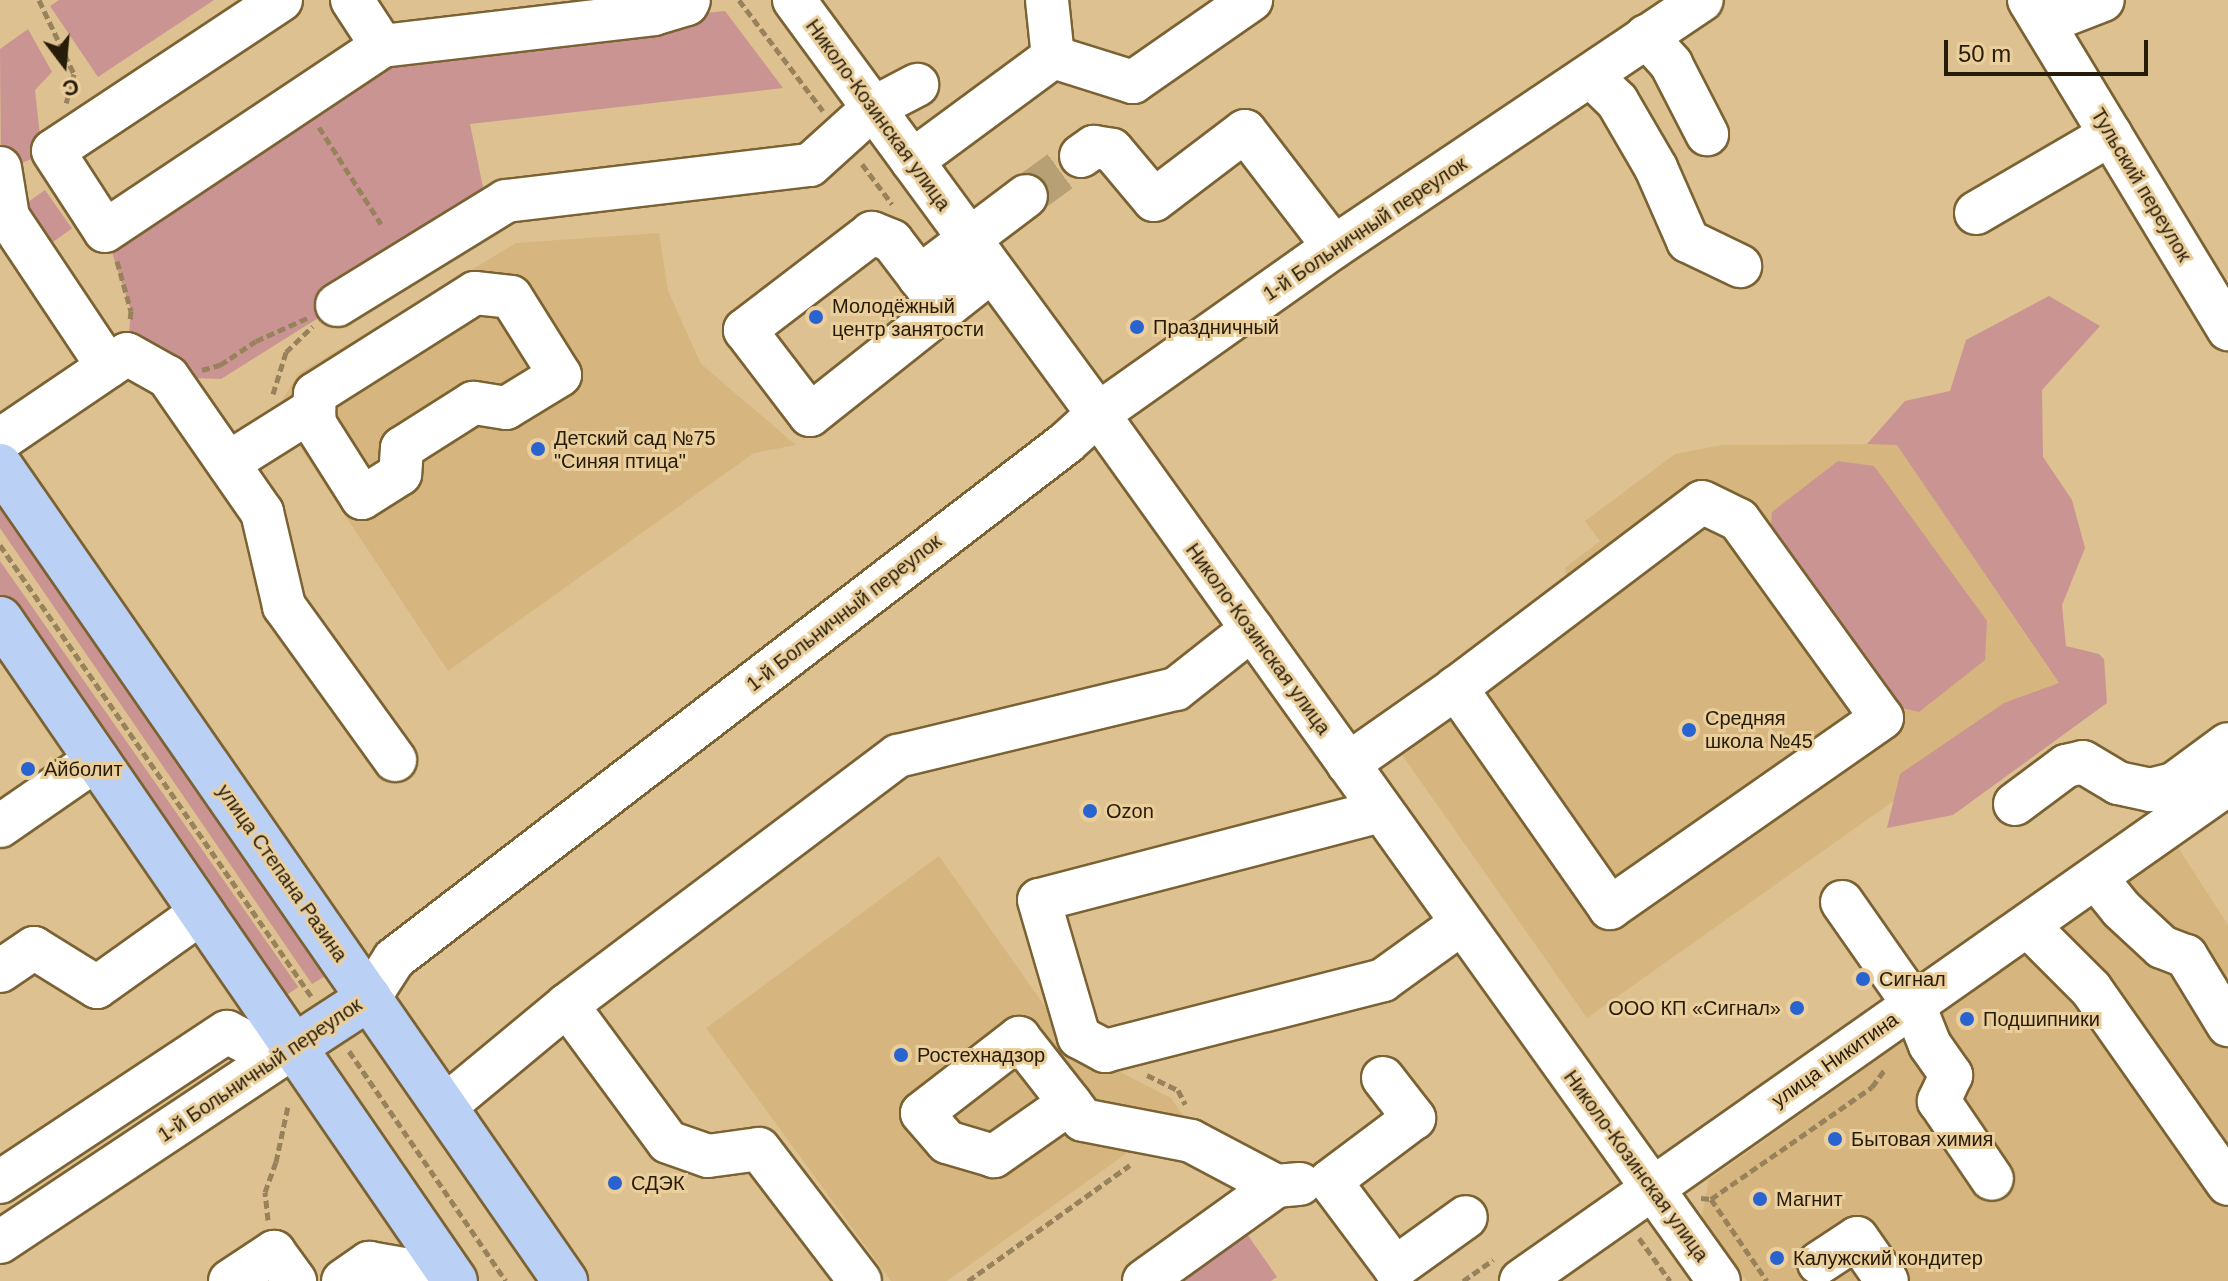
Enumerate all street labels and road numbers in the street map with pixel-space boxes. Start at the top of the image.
street label: Николо-Козинская улица [801,15,955,215]
street label: Тульский переулок [2086,104,2196,266]
street label: 1-й Больничный переулок [1259,152,1471,306]
street label: 1-й Больничный переулок [742,530,946,696]
street label: Николо-Козинская улица [1181,539,1335,739]
street label: улица Степана Разина [212,780,352,966]
street label: 1-й Больничный переулок [154,993,366,1147]
street label: улица Никитина [1767,1008,1903,1112]
street label: Николо-Козинская улица [1559,1066,1713,1266]

